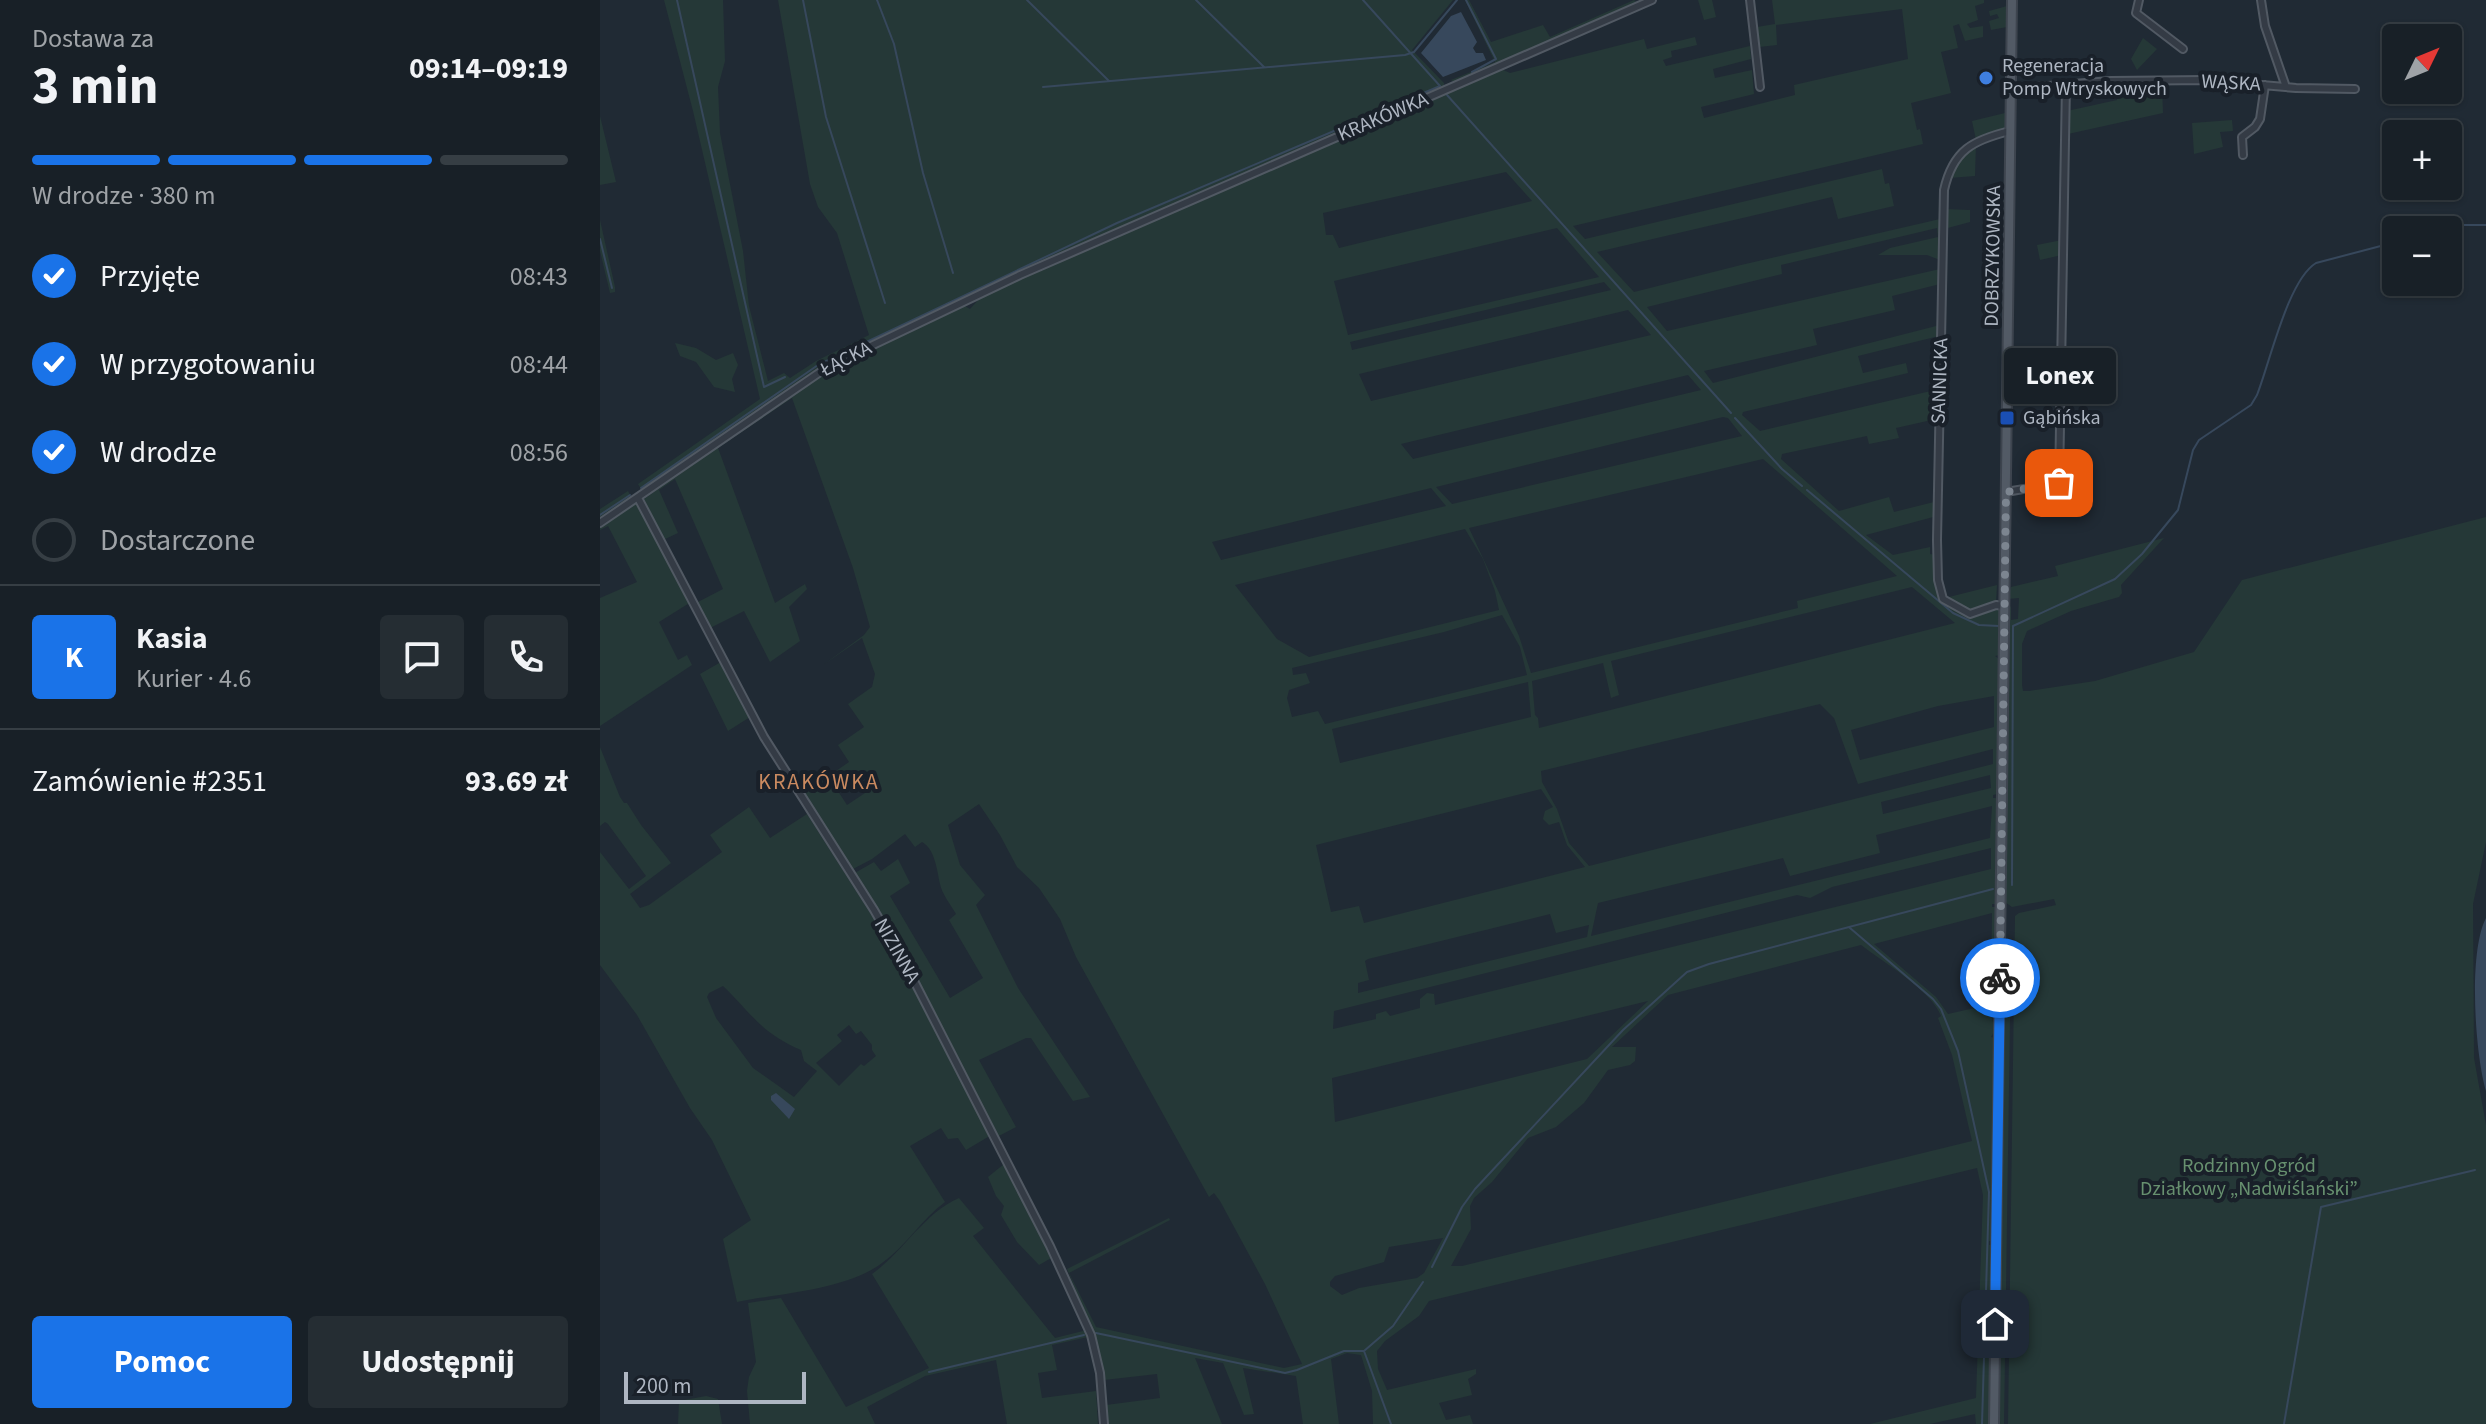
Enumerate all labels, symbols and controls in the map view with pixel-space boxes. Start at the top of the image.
text: Dostawa za [32,20,154,57]
north arrow [2382,24,2462,104]
map controls [2382,24,2462,296]
text: 09:14–09:19 [409,47,568,90]
text: 3 min [32,50,159,124]
place label: Regeneracja Pomp Wtryskowych [2002,52,2167,103]
street label: WĄSKA [2201,67,2262,99]
marker: Regeneracja Pomp Wtryskowych [1977,69,1995,87]
street label: KRAKÓWKA [1333,85,1433,149]
button: + [2382,120,2462,200]
text: W drodze · 380 m [32,177,215,214]
street label: DOBRZYKOWSKA [1978,185,2008,327]
button: − [2382,216,2462,296]
icon: check [32,254,76,298]
text: Przyjęte [100,255,200,298]
text: 08:43 [510,258,568,295]
street label: ŁĄCKA [815,334,877,384]
street label: SANNICKA [1925,337,1956,425]
icon: check [32,342,76,386]
text: W przygotowaniu [100,343,316,386]
text: 08:44 [510,346,568,383]
callout: Lonex [2003,347,2115,403]
text: Lonex [2026,357,2094,394]
place label: Gąbińska [2023,404,2101,432]
marker: Gąbińska [1998,409,2016,427]
icon: check [32,430,76,474]
text: W drodze [100,431,217,474]
text: 08:56 [510,434,568,471]
pin [2025,449,2093,517]
icon: bag [2037,461,2081,505]
text: Dostarczone [100,519,255,562]
button: chat [380,615,464,699]
button: phone [484,615,568,699]
text: Kasia [136,617,208,660]
text: K [65,636,83,679]
text: Kurier · 4.6 [136,660,251,697]
text: Zamówienie #2351 [32,760,267,803]
text: 93.69 zł [465,760,568,803]
district label: KRAKÓWKA [758,766,880,798]
street label: NIZINNA [867,913,927,989]
courier [1960,938,2040,1018]
icon: bike [1978,956,2022,1000]
park label: Rodzinny Ogród Działkowy „Nadwiślański” [2140,1152,2358,1203]
pin [1961,1290,2029,1358]
icon: home [1973,1302,2017,1346]
button: Pomoc [32,1316,292,1408]
button: Udostępnij [308,1316,568,1408]
scale bar [624,1368,806,1404]
text: 200 m [636,1370,691,1402]

